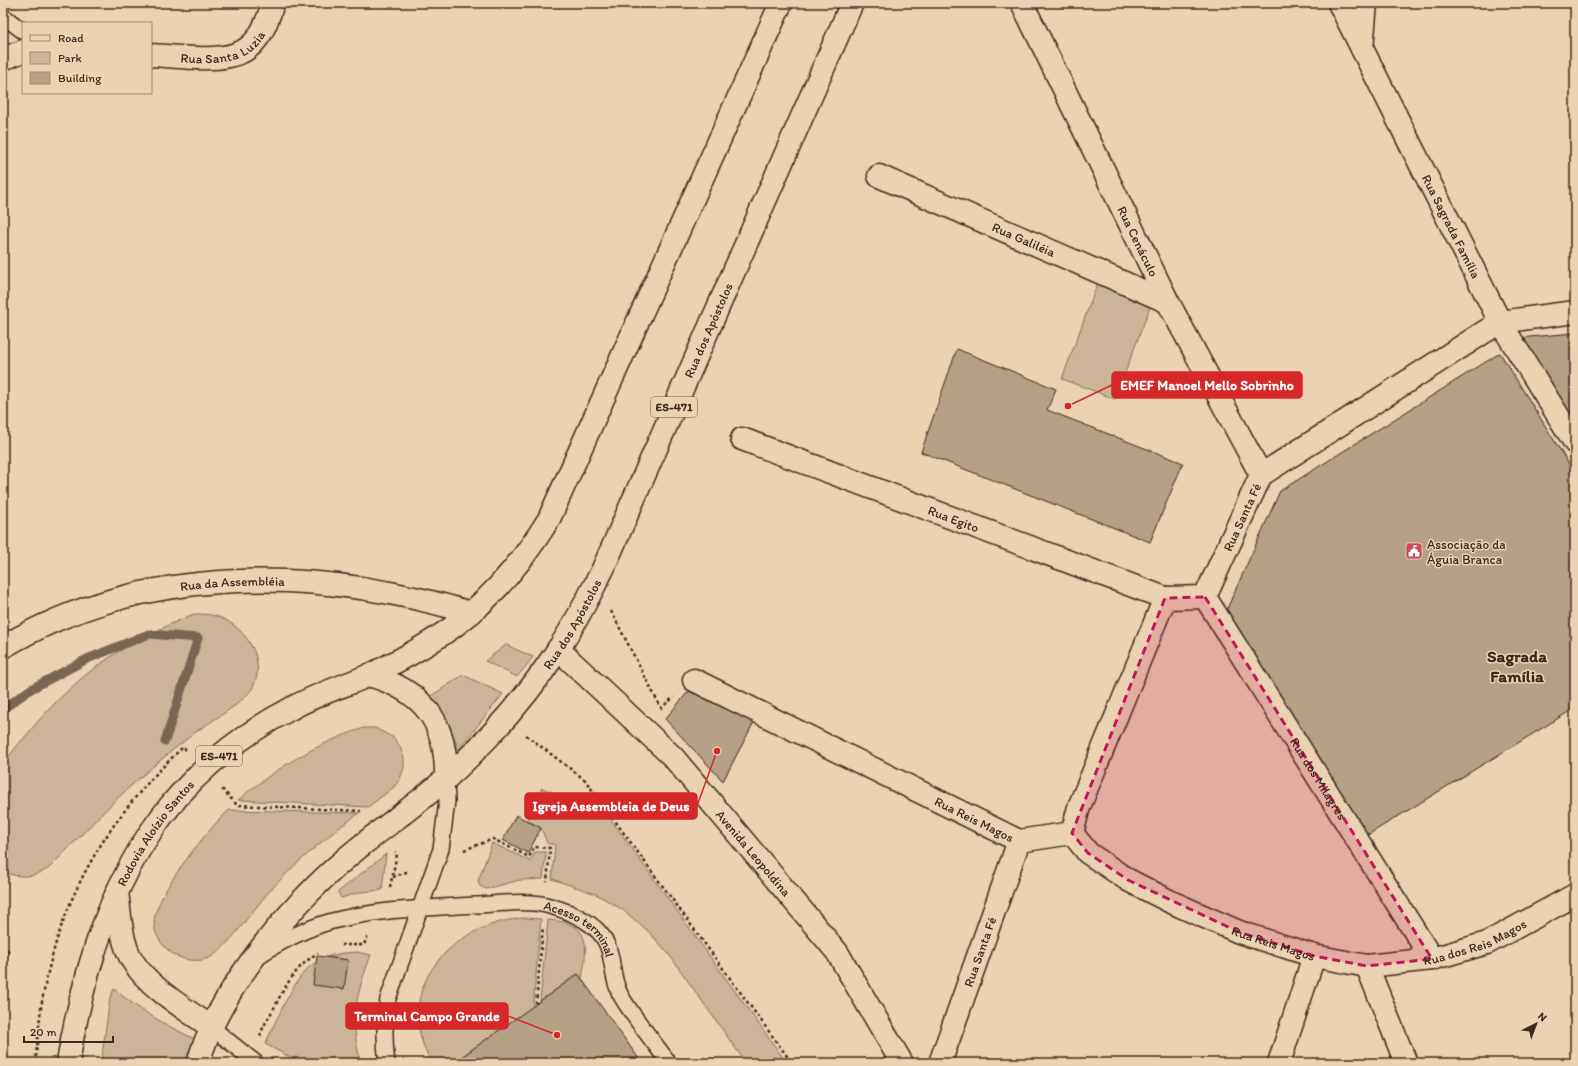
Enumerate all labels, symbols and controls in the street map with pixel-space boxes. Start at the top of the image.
legend [22,22,152,94]
street label: Rua Santa Luzia [180,28,268,66]
text: Road [58,31,84,45]
text: Park [58,51,82,65]
text: Building [58,71,102,85]
street label: Rua Sagrada Família [1419,172,1484,281]
street label: Rua Cenáculo [1115,203,1162,279]
street label: Rua Galiléia [990,219,1058,260]
street label: Rua dos Apóstolos [681,280,736,380]
callout: EMEF Manoel Mello Sobrinho [1112,372,1302,398]
text: EMEF Manoel Mello Sobrinho [1120,377,1294,394]
road number: ES-471 [651,397,697,417]
street label: Rua Santa Fé [1220,481,1264,553]
street label: Rua Egito [926,502,981,535]
place label: Associação da Águia Branca [1427,537,1506,567]
public building icon: Associação da Águia Branca [1404,541,1424,561]
street label: Rua da Assembléia [179,573,285,594]
street label: Rua dos Apóstolos [539,576,604,672]
district label: Sagrada Família [1487,646,1547,686]
street label: Rua dos Milagres [1287,734,1350,822]
road number: ES-471 [196,746,242,766]
street label: Rodovia Aloízio Santos [114,776,197,888]
callout: Igreja Assembleia de Deus [525,793,697,819]
street label: Rua Reis Magos [932,793,1017,845]
text: Igreja Assembleia de Deus [532,798,690,815]
street label: Avenida Leopoldina [713,807,795,900]
street label: Acesso terminal [542,897,618,959]
street label: Rua Santa Fé [960,915,999,989]
street label: Rua dos Reis Magos [1423,915,1529,967]
street label: Rua Reis Magos [1230,922,1317,963]
callout: Terminal Campo Grande [346,1003,508,1029]
north arrow [1516,1004,1556,1044]
text: Terminal Campo Grande [353,1008,500,1025]
text: N [1535,1010,1549,1024]
scale bar [24,1018,113,1044]
text: 20 m [30,1025,57,1039]

